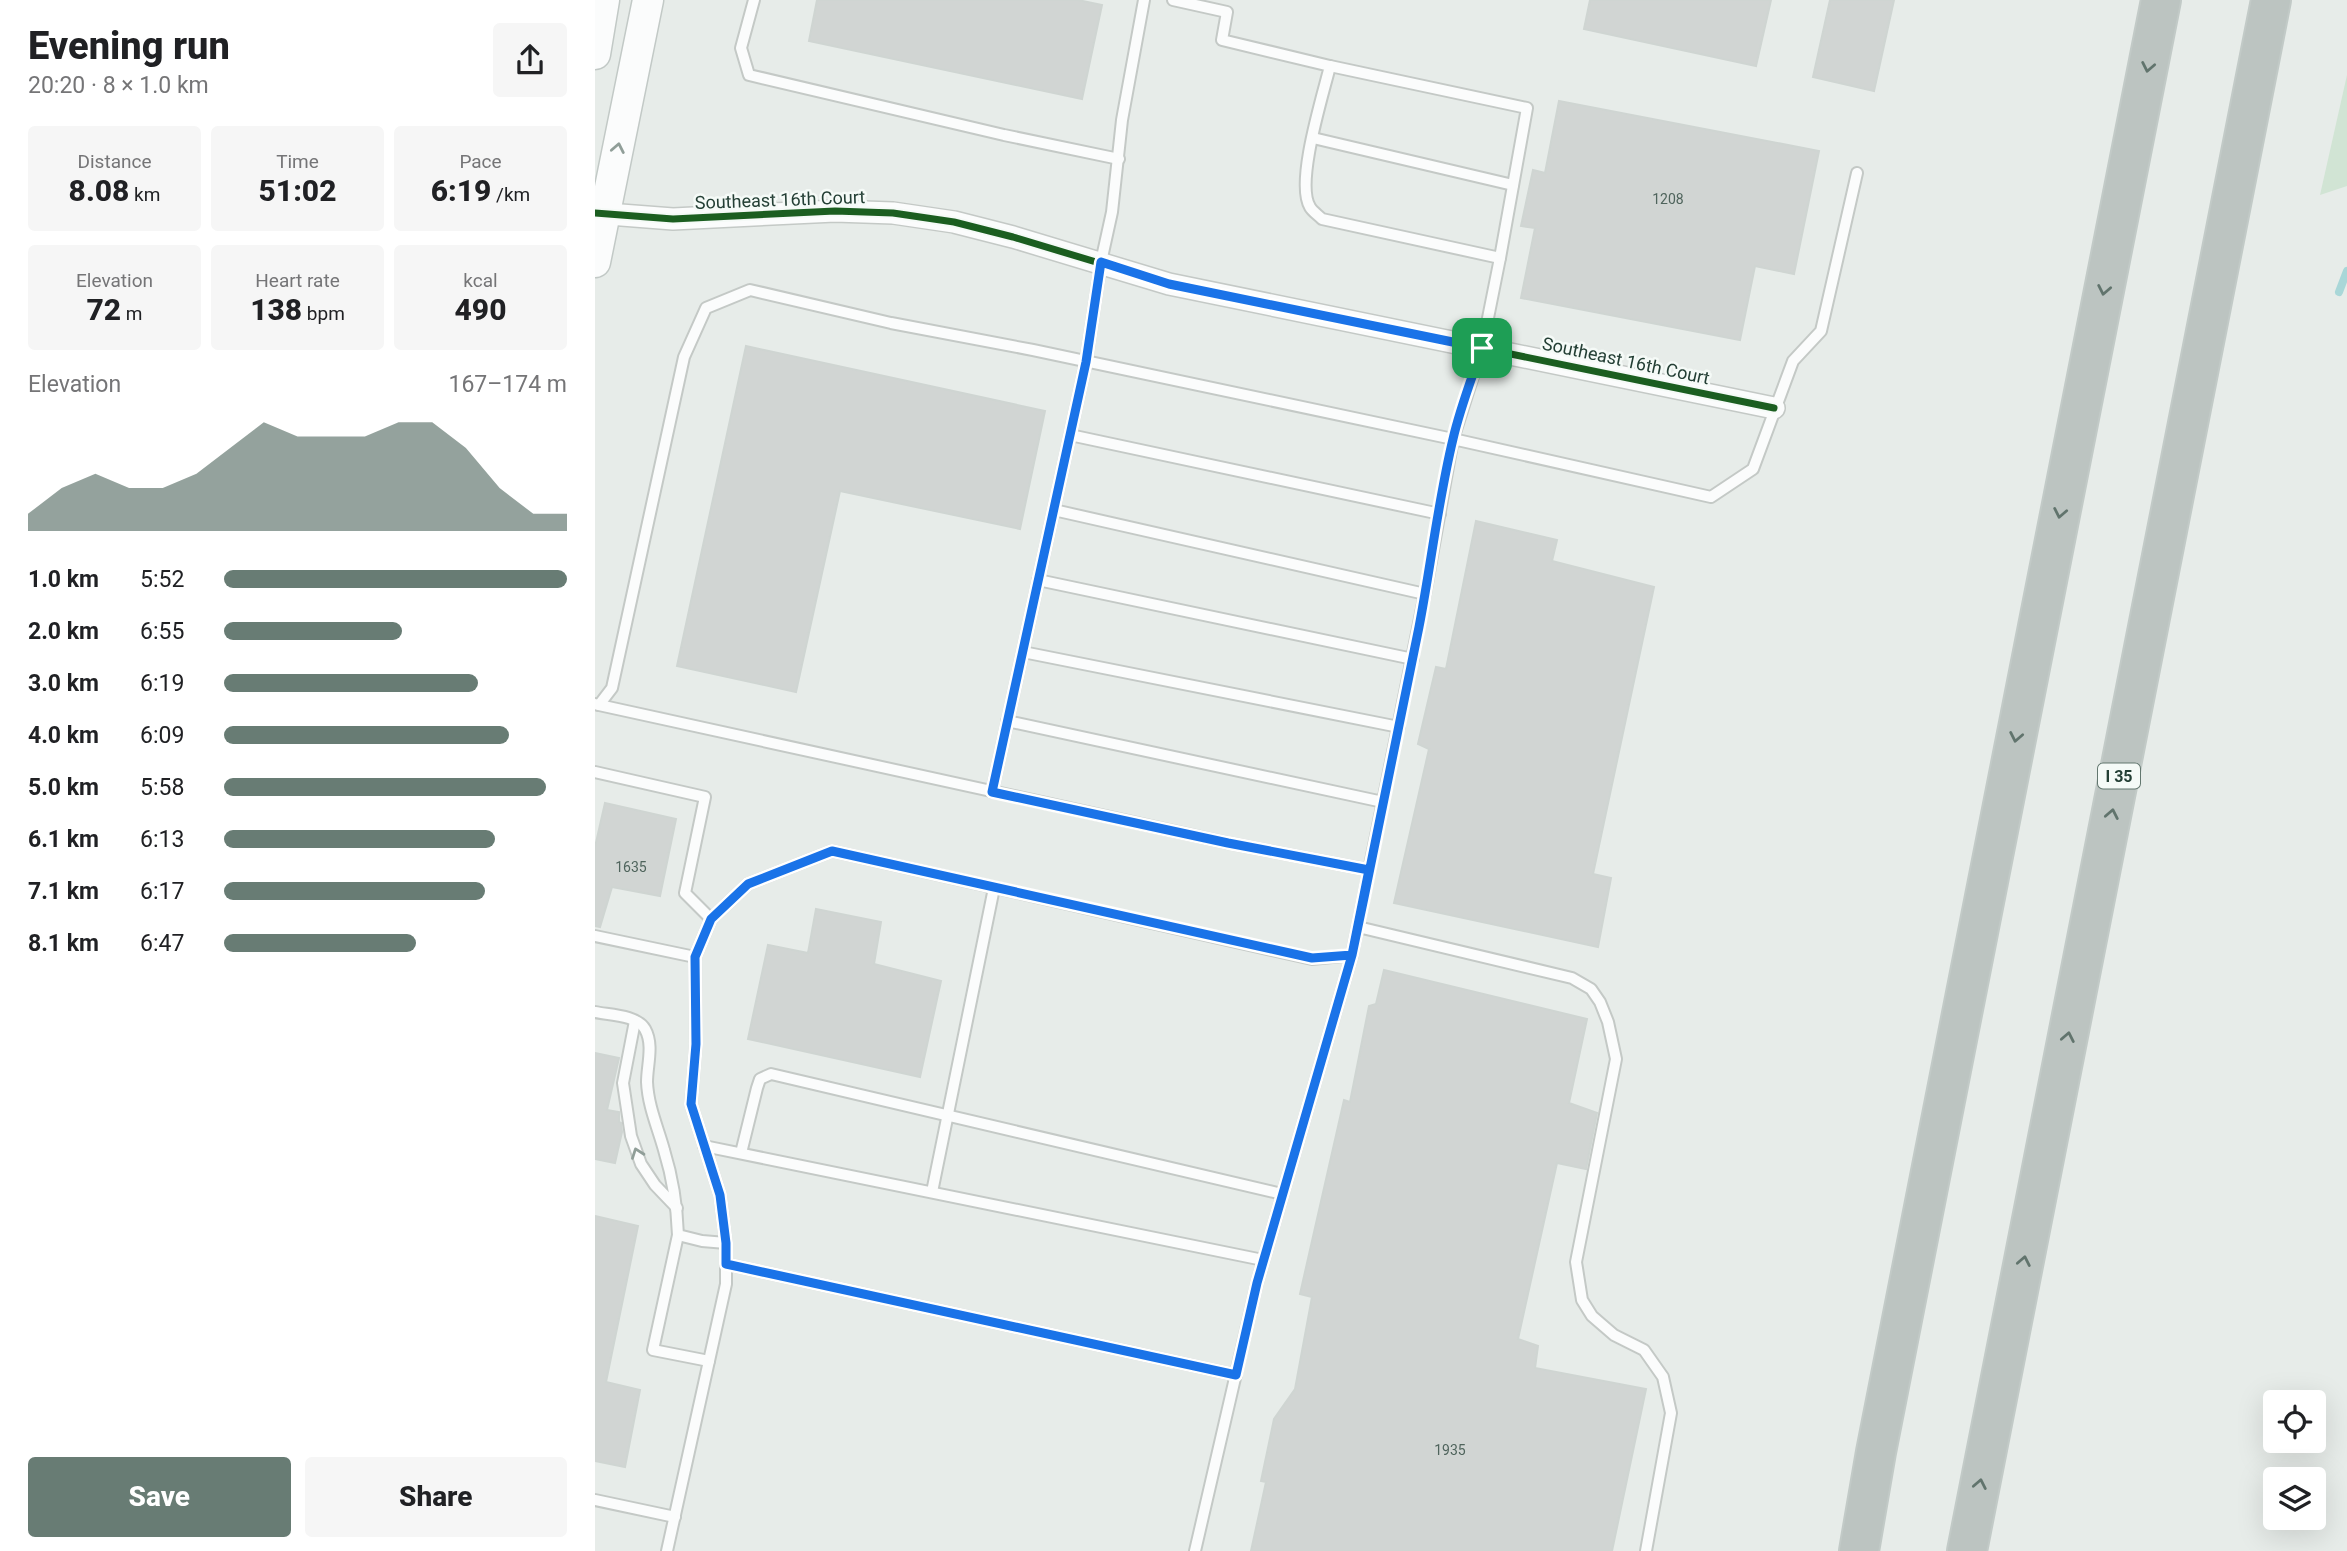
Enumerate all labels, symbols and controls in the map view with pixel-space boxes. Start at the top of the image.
button: share [493,23,567,97]
text: Evening run [28,24,230,68]
one-way arrow [2141,61,2156,73]
text: 20:20 · 8 × 1.0 km [28,72,209,99]
one-way arrow [610,142,625,154]
text: Distance [78,150,151,173]
text: Time [276,150,319,173]
text: Pace [459,150,502,173]
text: 8.08 [69,173,129,208]
text: 51:02 [259,173,336,208]
text: 6:19 [431,173,491,208]
text: km [129,183,160,206]
text: /km [491,183,530,206]
street label: Southeast 16th Court [694,186,866,213]
house number: 1208 [1652,191,1684,207]
text: Elevation [76,269,153,292]
text: Heart rate [255,269,340,292]
text: kcal [463,269,498,292]
one-way arrow [2097,284,2112,296]
text: 72 [87,292,121,327]
text: 138 [250,292,302,327]
text: 490 [455,292,506,327]
text: m [121,302,142,325]
text: bpm [302,302,345,325]
pin [1452,318,1512,378]
icon: arrive [1463,329,1501,367]
street label: Southeast 16th Court [1541,333,1712,389]
text: Elevation [28,371,121,398]
text: 167–174 m [448,371,567,398]
one-way arrow [2054,507,2069,519]
text: 1.0 km [28,566,99,593]
text: 5:52 [140,566,184,593]
text: 2.0 km [28,618,99,645]
text: 6:55 [140,618,184,645]
text: 3.0 km [28,670,99,697]
text: 6:19 [140,670,184,697]
text: 4.0 km [28,722,99,749]
text: 6:09 [140,722,184,749]
one-way arrow [2010,731,2025,743]
road number: I 35 [2098,764,2140,789]
text: 5.0 km [28,774,99,801]
text: 5:58 [140,774,184,801]
one-way arrow [2103,808,2118,820]
text: 6.1 km [28,826,99,853]
text: 6:13 [140,826,184,853]
house number: 1635 [615,859,647,875]
text: 7.1 km [28,878,99,905]
text: 6:17 [140,878,184,905]
text: 8.1 km [28,930,99,957]
text: 6:47 [140,930,184,957]
one-way arrow [2060,1032,2075,1043]
one-way arrow [632,1148,646,1160]
one-way arrow [2016,1255,2031,1267]
map controls [2263,1390,2326,1530]
button: locate [2263,1390,2326,1453]
house number: 1935 [1434,1442,1466,1458]
button: Save [28,1457,291,1537]
button: Share [305,1457,567,1537]
button: layers [2263,1467,2326,1530]
one-way arrow [1972,1478,1987,1490]

